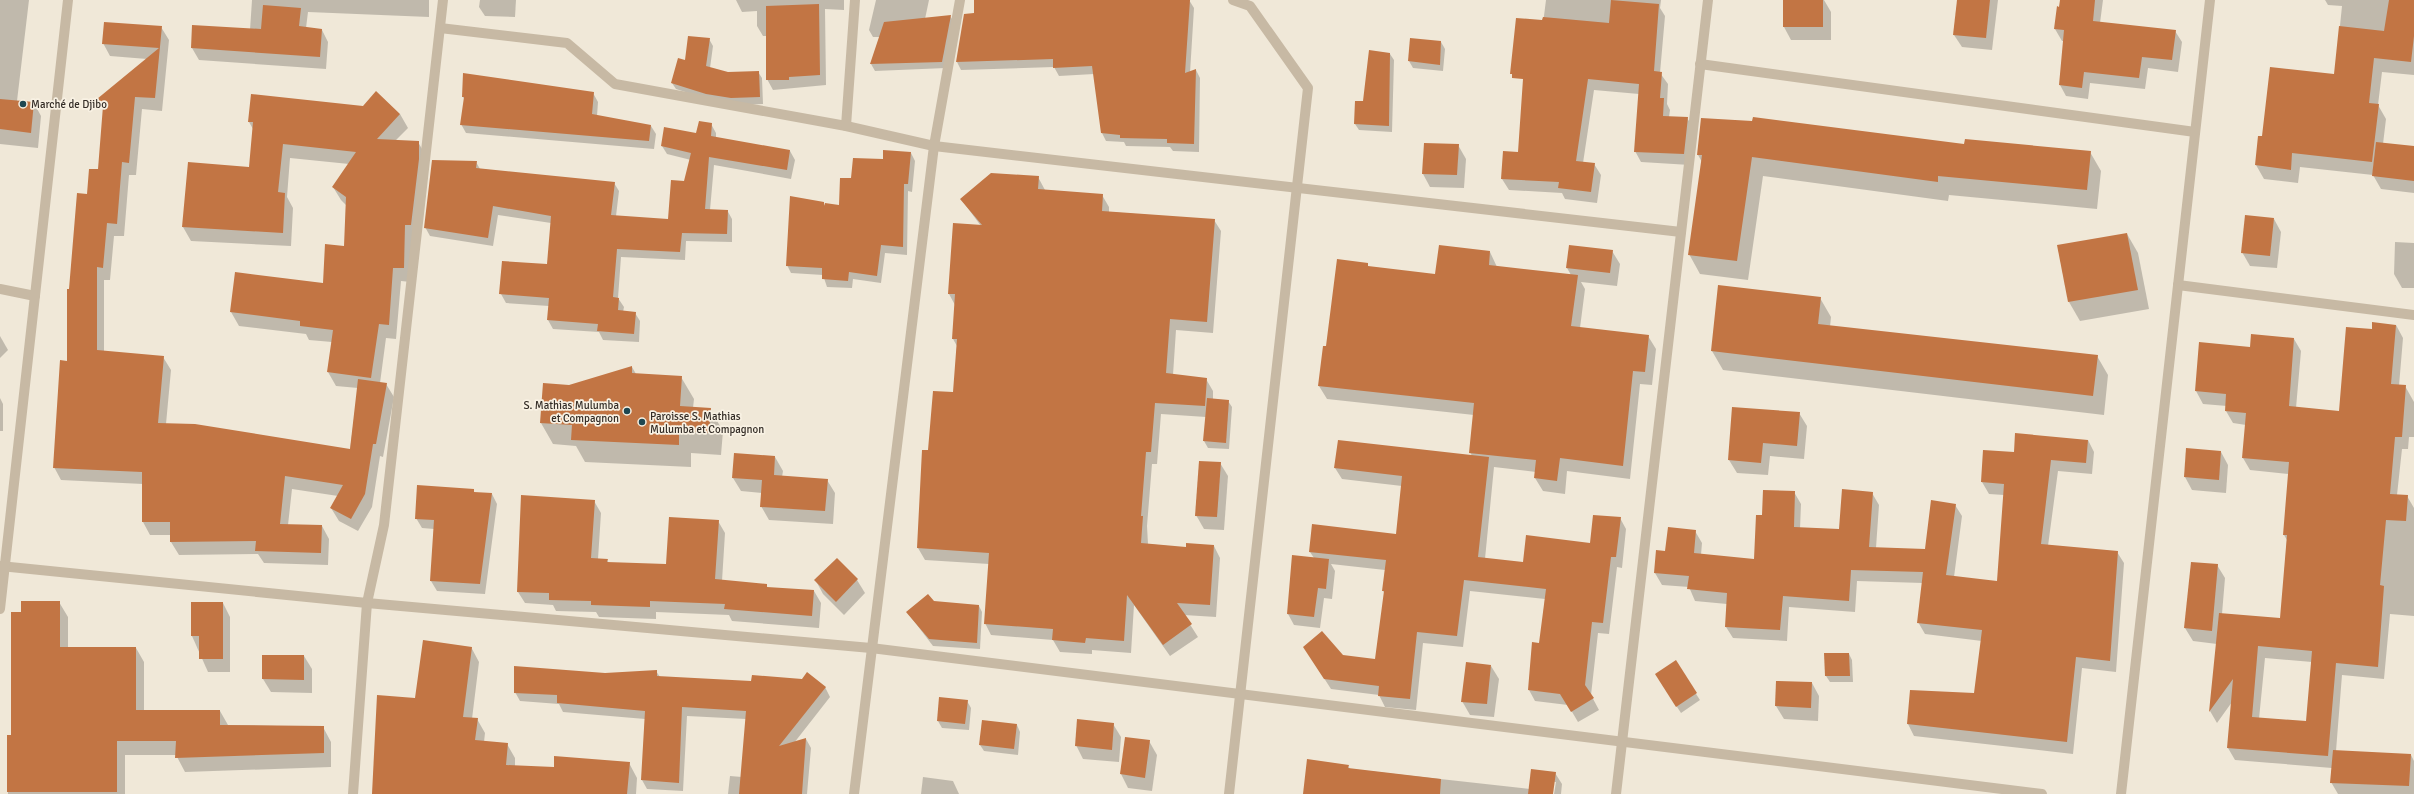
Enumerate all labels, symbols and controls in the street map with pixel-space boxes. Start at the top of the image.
place label: Marché de Djibo [31,98,107,111]
marker: Marché de Djibo [18,99,28,109]
place label: S. Mathias Mulumba et Compagnon [523,399,619,425]
marker: S. Mathias Mulumba et Compagnon [622,406,632,416]
place label: Paroisse S. Mathias Mulumba et Compagnon [650,410,764,436]
marker: Paroisse S. Mathias Mulumba et Compagnon [637,417,647,427]

